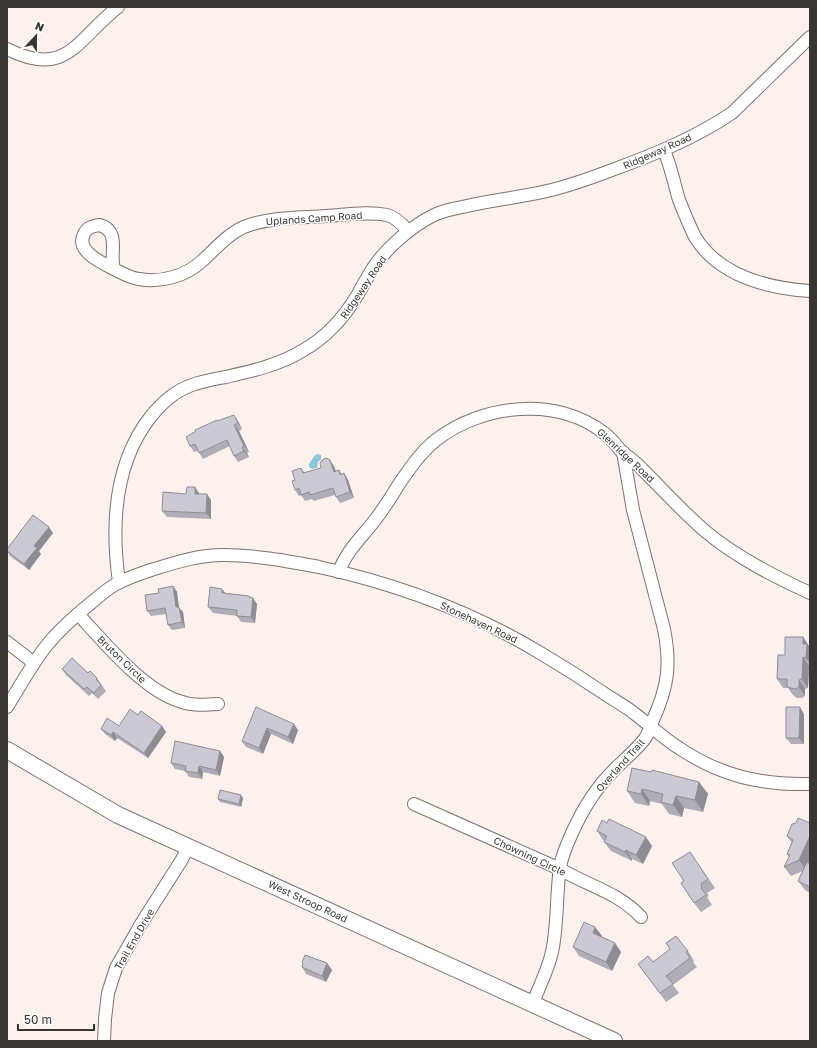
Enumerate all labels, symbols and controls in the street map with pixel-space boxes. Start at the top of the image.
north arrow [16,16,56,56]
text: N [34,19,46,34]
street label: Ridgeway Road [621,131,693,171]
street label: Uplands Camp Road [265,209,363,227]
street label: Ridgeway Road [337,253,389,321]
street label: Glenridge Road [595,425,657,485]
street label: Stonehaven Road [438,599,520,645]
street label: Bruton Circle [95,633,149,685]
street label: Overland Trail [593,736,647,794]
street label: Chowning Circle [492,834,568,878]
street label: West Stroop Road [267,877,349,925]
street label: Trail End Drive [112,906,156,972]
scale bar [18,1006,94,1032]
text: 50 m [24,1012,52,1027]

